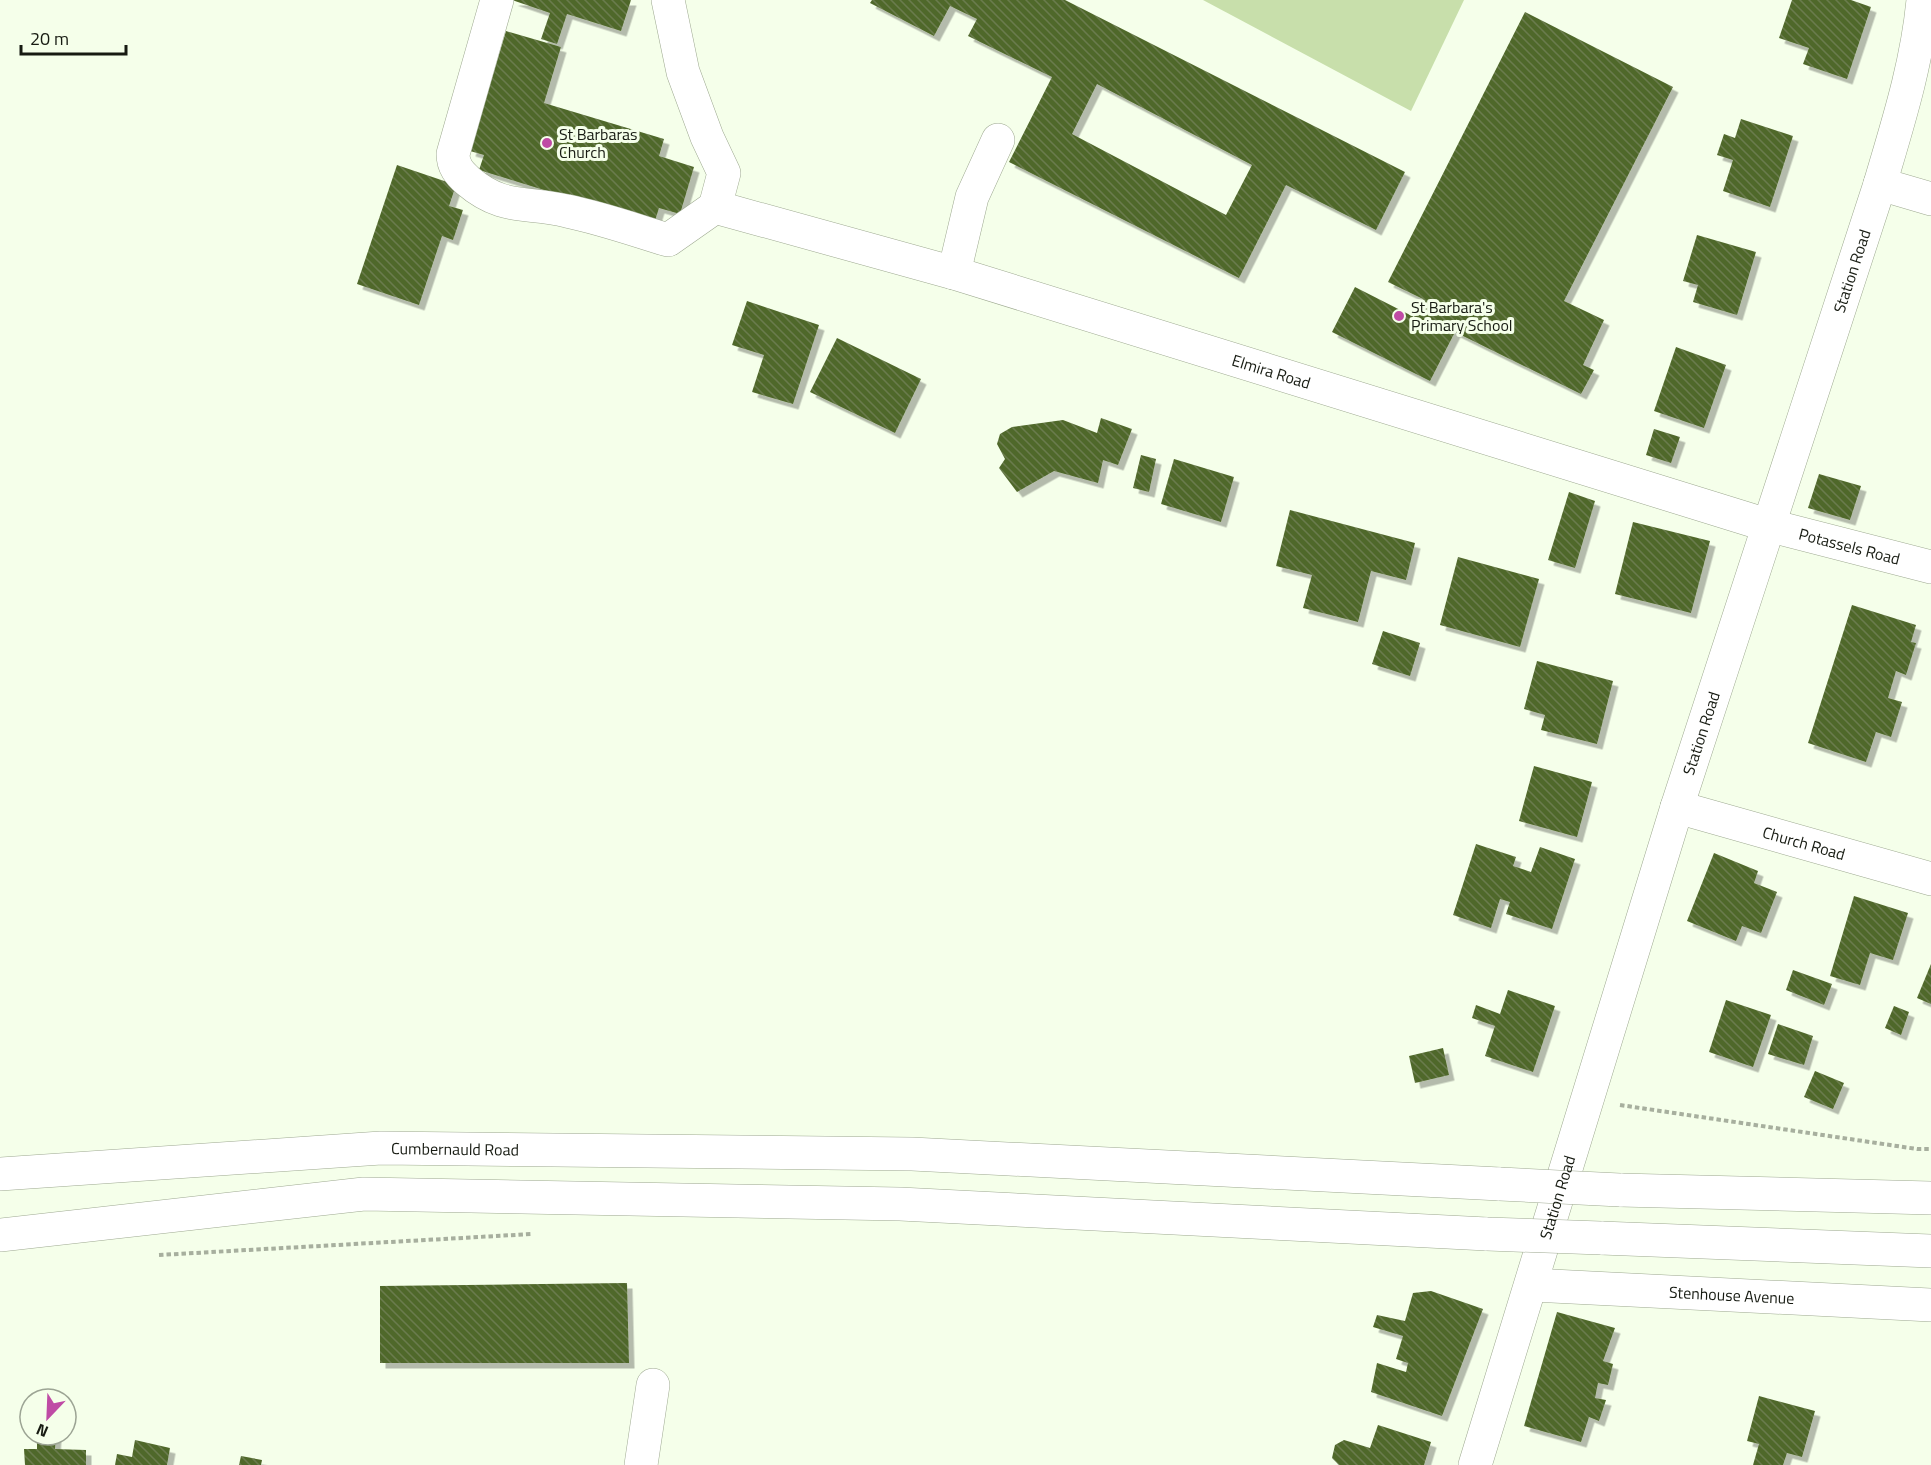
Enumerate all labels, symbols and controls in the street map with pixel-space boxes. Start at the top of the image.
scale bar [21,18,126,56]
text: 20 m [30,25,69,52]
place label: St Barbaras Church [559,122,638,164]
marker: St Barbaras Church [540,136,554,150]
street label: Station Road [1827,226,1876,316]
place label: St Barbara's Primary School [1411,295,1513,337]
marker: St Barbara's Primary School [1392,309,1406,323]
street label: Elmira Road [1229,348,1314,395]
street label: Potassels Road [1796,522,1903,571]
street label: Station Road [1676,688,1726,778]
street label: Church Road [1760,820,1848,866]
street label: Cumbernauld Road [391,1136,519,1162]
street label: Station Road [1533,1152,1581,1242]
street label: Stenhouse Avenue [1668,1280,1795,1310]
north arrow [18,1387,78,1447]
text: N [32,1418,52,1444]

